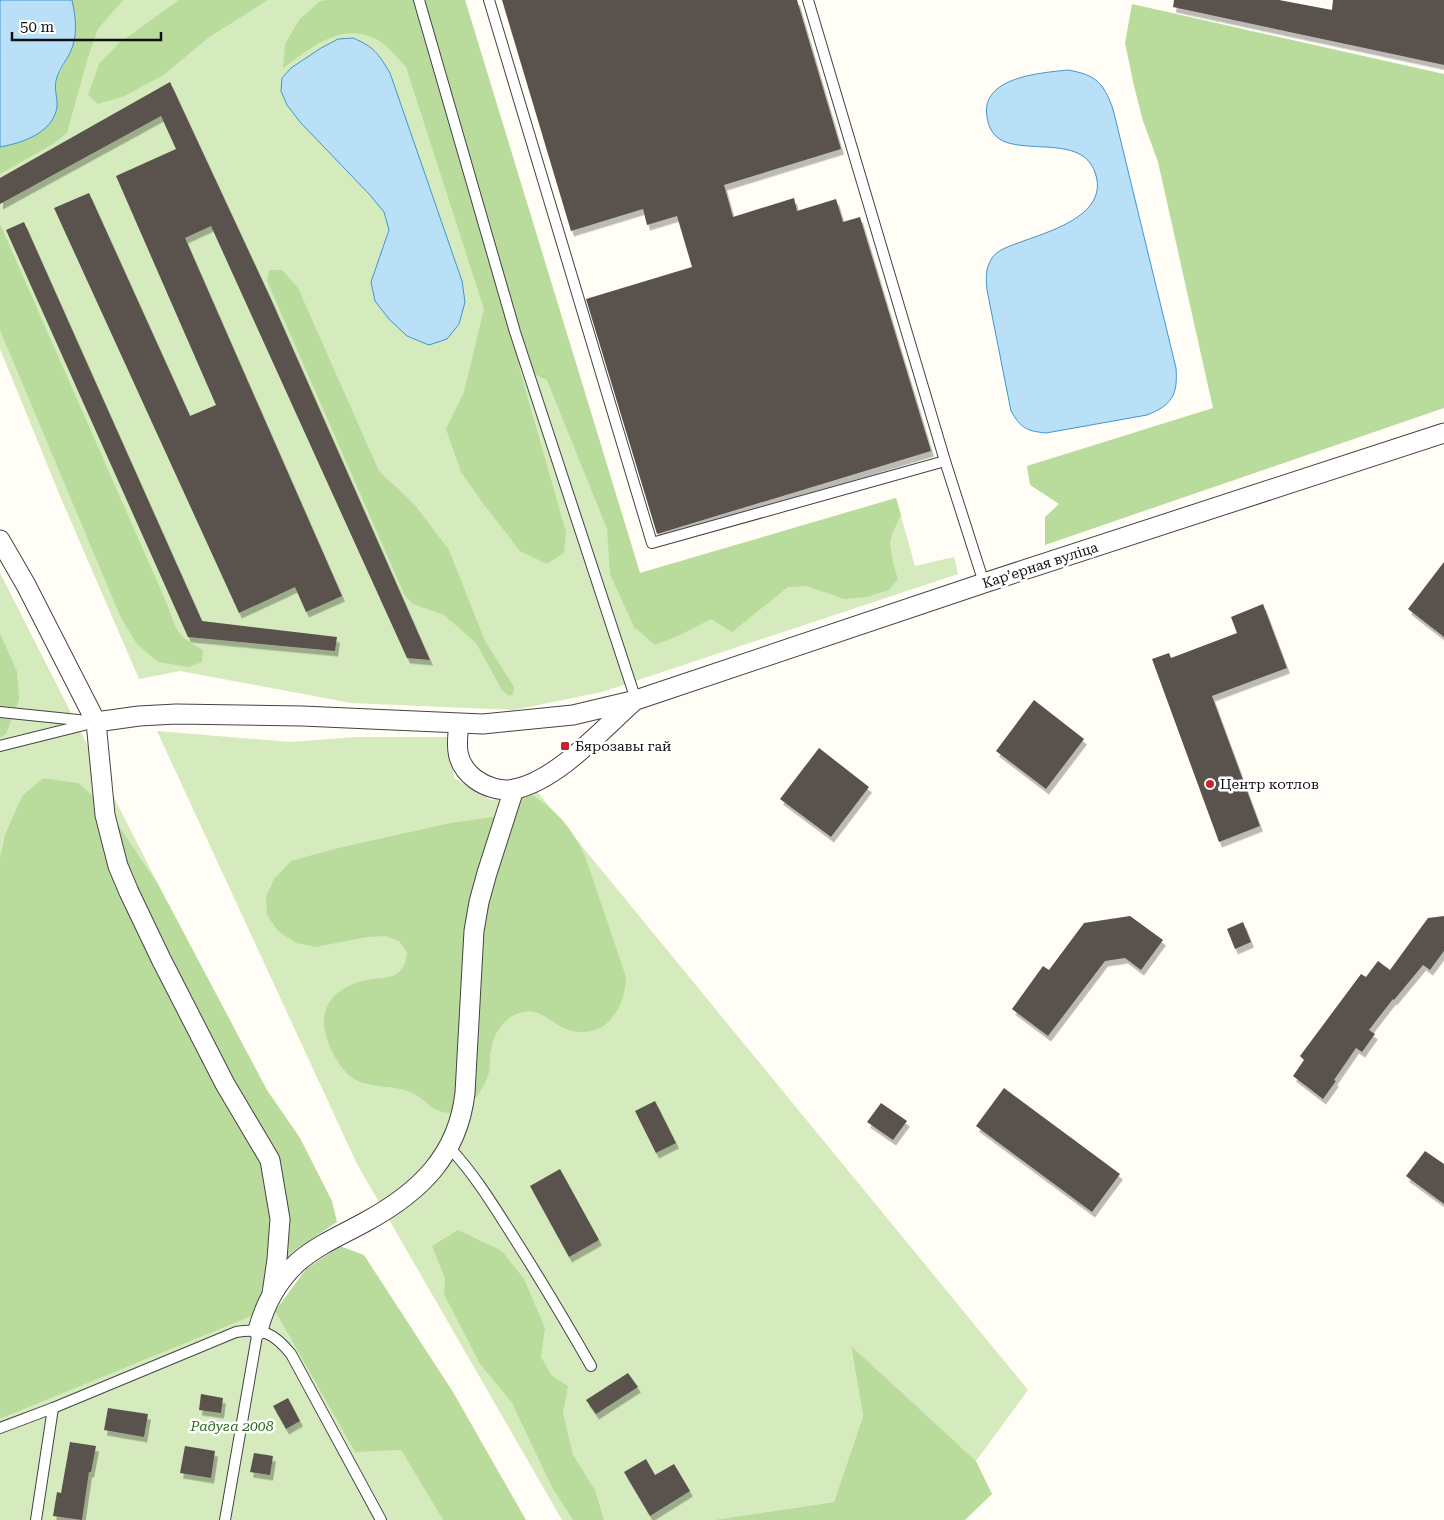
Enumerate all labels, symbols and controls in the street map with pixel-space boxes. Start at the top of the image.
scale bar [12,10,161,42]
text: 50 m [20,18,55,36]
street label: Карʼерная вуліца [980,539,1100,591]
place label: Бярозавы гай [575,738,671,754]
marker: Бярозавы гай [559,740,571,752]
place label: Центр котлов [1220,776,1319,792]
marker: Центр котлов [1204,778,1216,790]
park label: Радуга 2008 [190,1418,274,1434]

